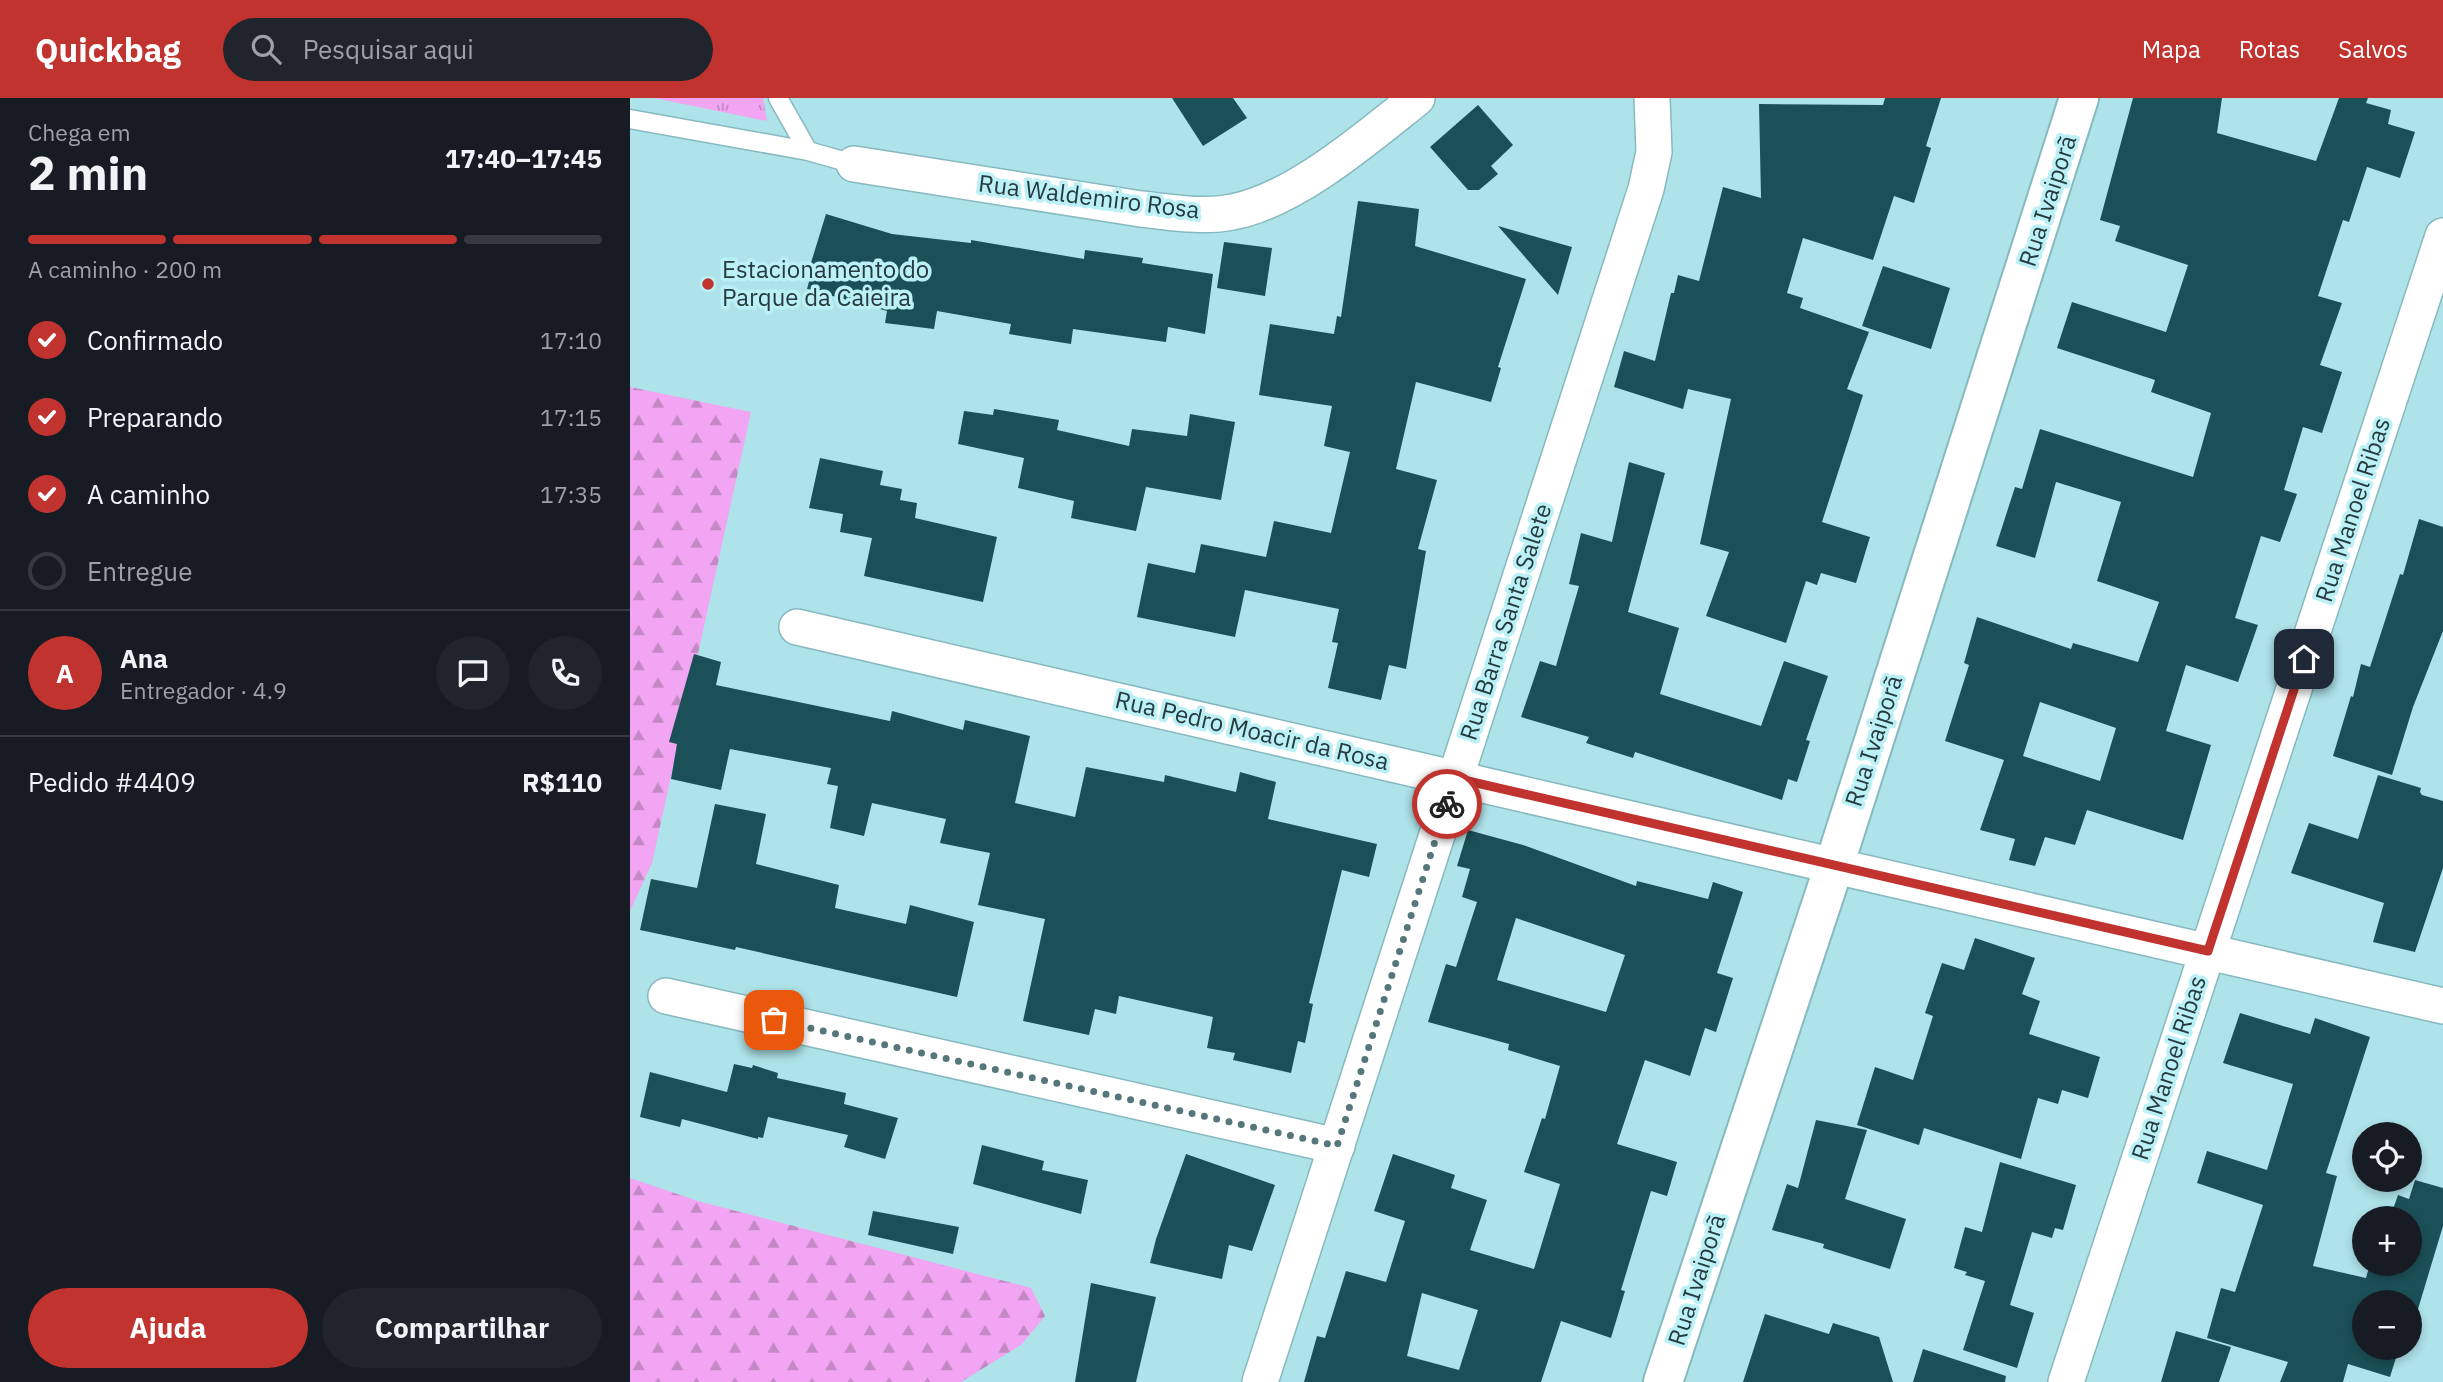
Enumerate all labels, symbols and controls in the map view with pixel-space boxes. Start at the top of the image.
search box [223,18,713,81]
text: Quickbag [35,28,181,71]
icon: search [247,30,285,68]
text: Pesquisar aqui [303,32,474,66]
text: Mapa [2142,33,2201,65]
text: Rotas [2239,33,2300,65]
text: Salvos [2338,33,2408,65]
text: Chega em [28,117,130,147]
street label: Rua Ivaiporã [2011,131,2083,270]
text: 17:40–17:45 [445,141,602,175]
text: 2 min [28,143,148,203]
street label: Rua Waldemiro Rosa [977,167,1202,225]
place label: Estacionamento do Parque da Caieira [722,253,929,313]
text: A caminho · 200 m [28,254,222,284]
marker: Estacionamento do Parque da Caieira [700,276,716,292]
icon: check [28,321,66,359]
text: Confirmado [87,323,223,357]
text: 17:10 [540,325,602,355]
icon: check [28,398,66,436]
text: Preparando [87,400,223,434]
text: 17:15 [540,402,602,432]
street label: Rua Manoel Ribas [2307,413,2397,606]
icon: check [28,475,66,513]
text: A caminho [87,477,210,511]
text: 17:35 [540,479,602,509]
street label: Rua Barra Santa Salete [1452,499,1558,744]
text: Entregue [87,554,192,588]
pin [2274,629,2334,689]
button: chat [436,636,510,710]
button: phone [528,636,602,710]
icon: home [2285,640,2323,678]
text: Ana [120,641,168,675]
text: A [56,656,74,690]
street label: Rua Ivaiporã [1837,671,1909,810]
text: Entregador · 4.9 [120,675,287,705]
street label: Rua Pedro Moacir da Rosa [1112,683,1392,777]
text: Pedido #4409 [28,765,196,799]
text: R$110 [522,765,602,799]
courier [1412,769,1482,839]
icon: bike [1428,785,1466,823]
street label: Rua Manoel Ribas [2123,971,2213,1164]
pin [744,990,804,1050]
icon: bag [755,1001,793,1039]
map controls [2352,1122,2422,1360]
button: locate [2352,1122,2422,1192]
button: + [2352,1206,2422,1276]
street label: Rua Ivaiporã [1660,1210,1732,1349]
button: Ajuda [28,1288,308,1368]
button: Compartilhar [322,1288,602,1368]
button: − [2352,1290,2422,1360]

